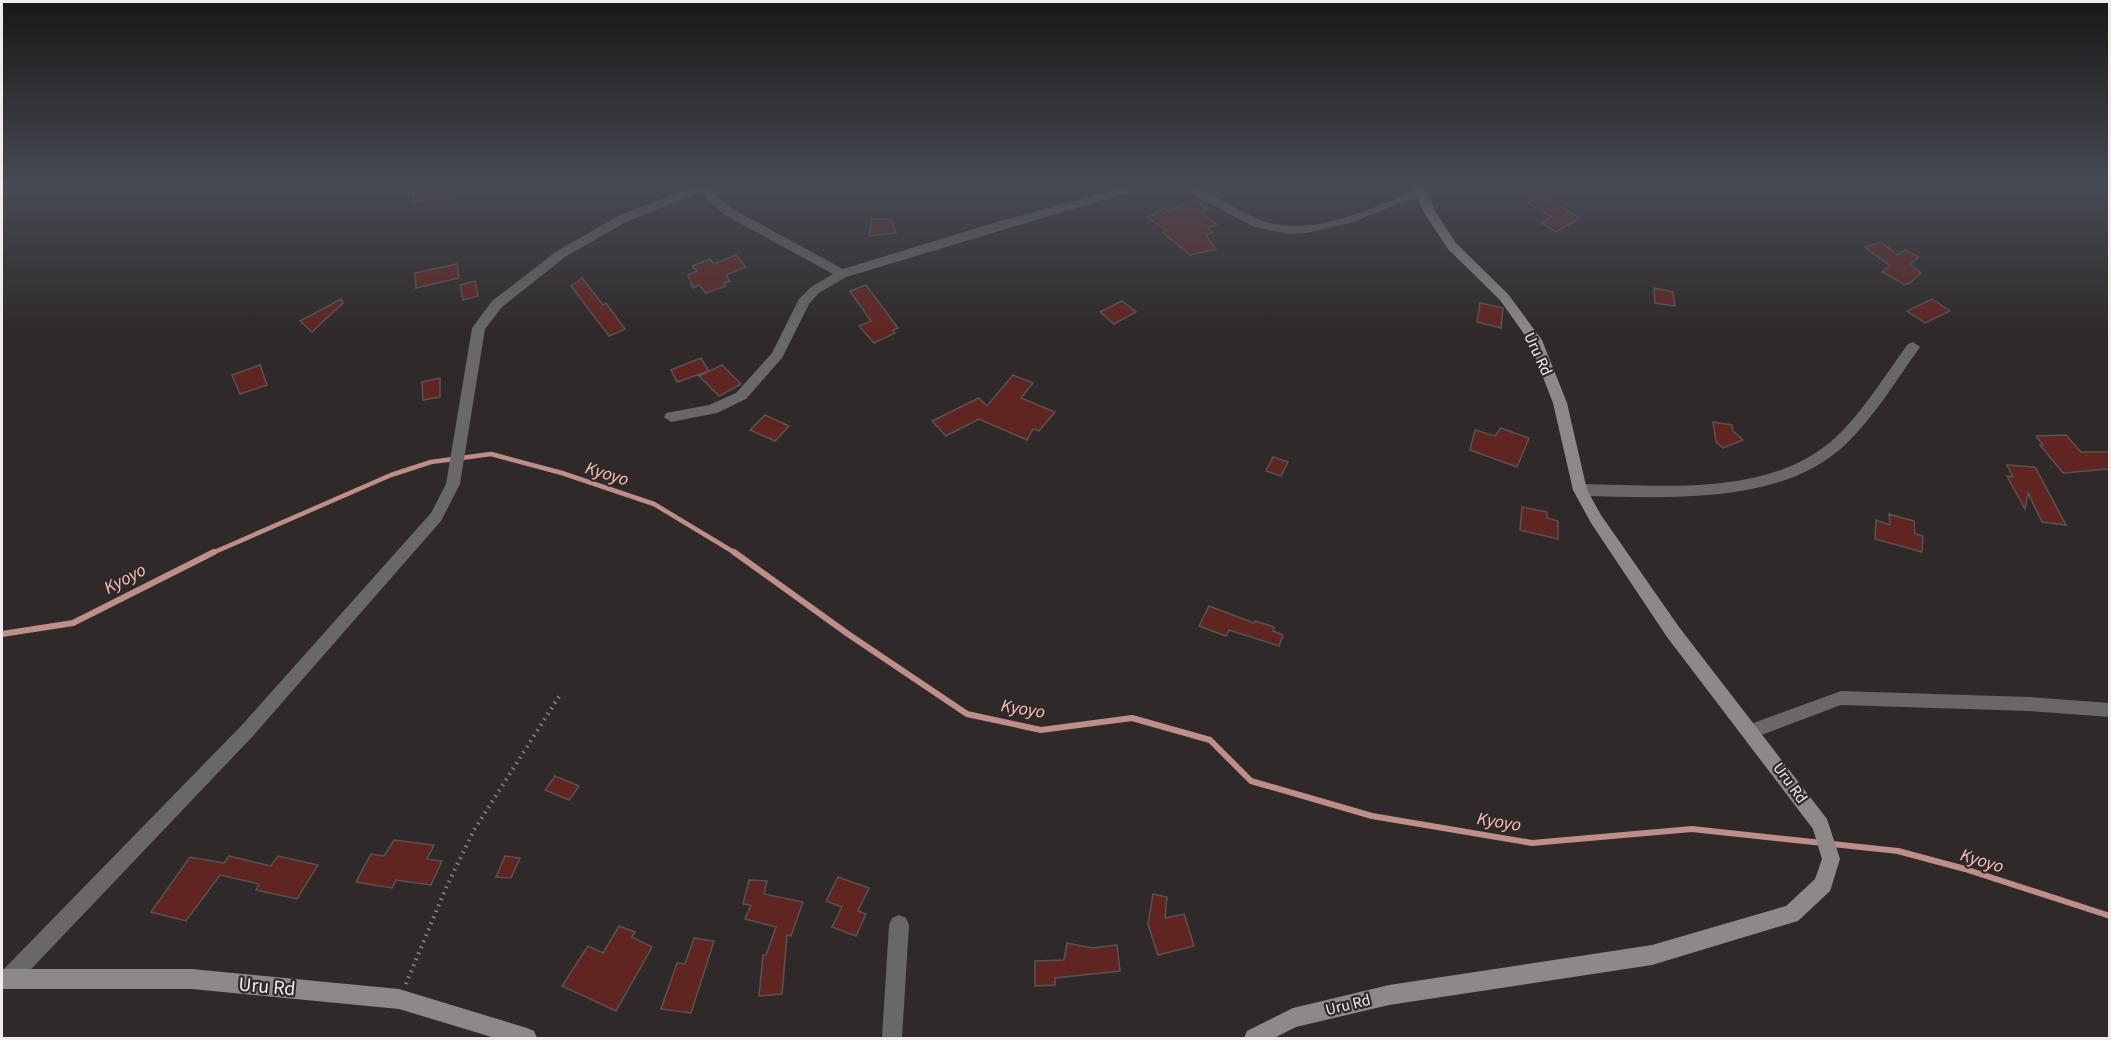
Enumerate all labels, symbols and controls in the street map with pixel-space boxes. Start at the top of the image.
street label: Uru Rd [1518,329,1558,379]
water label: Kyoyo [582,456,632,492]
water label: Kyoyo [100,558,150,600]
water label: Kyoyo [999,693,1047,725]
street label: Uru Rd [1768,758,1812,808]
water label: Kyoyo [1475,806,1523,838]
water label: Kyoyo [1957,843,2007,879]
street label: Uru Rd [237,971,297,1003]
street label: Uru Rd [1323,989,1373,1021]

